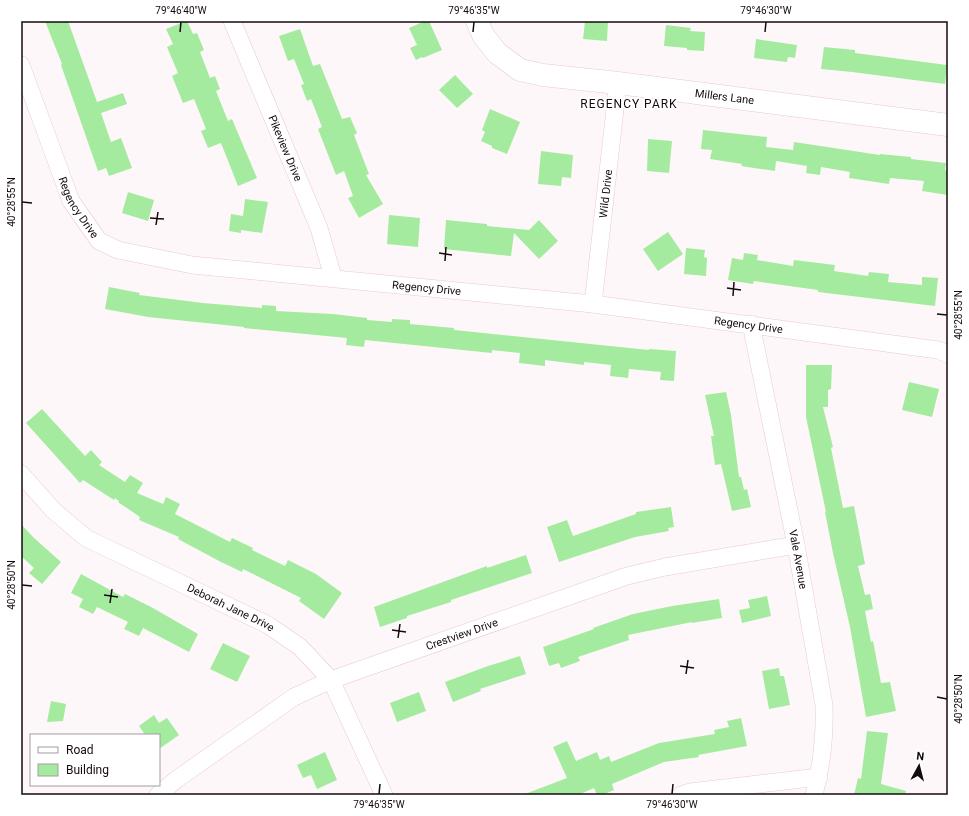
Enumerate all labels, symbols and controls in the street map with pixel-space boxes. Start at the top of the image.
text: 79°46'40"W [155,5,207,16]
text: 79°46'35"W [448,5,500,16]
text: 79°46'30"W [740,5,792,16]
street label: Millers Lane [694,87,755,107]
district label: REGENCY PARK [580,97,678,111]
street label: Pikeview Drive [265,113,305,184]
street label: Wild Drive [597,169,615,219]
street label: Regency Drive [56,175,101,241]
text: 40°28'55"N [6,177,17,227]
street label: Regency Drive [392,278,462,298]
text: 40°28'55"N [953,290,964,340]
street label: Regency Drive [713,314,784,336]
street label: Vale Avenue [786,529,810,590]
text: 40°28'50"N [6,560,17,610]
street label: Deborah Jane Drive [185,581,277,635]
street label: Crestview Drive [424,616,500,653]
text: 40°28'50"N [953,674,964,724]
legend [30,734,160,786]
text: Road [66,743,94,757]
north arrow [899,746,939,786]
text: N [916,750,925,764]
text: Building [66,763,109,777]
text: 79°46'35"W [353,799,405,810]
text: 79°46'30"W [646,799,698,810]

